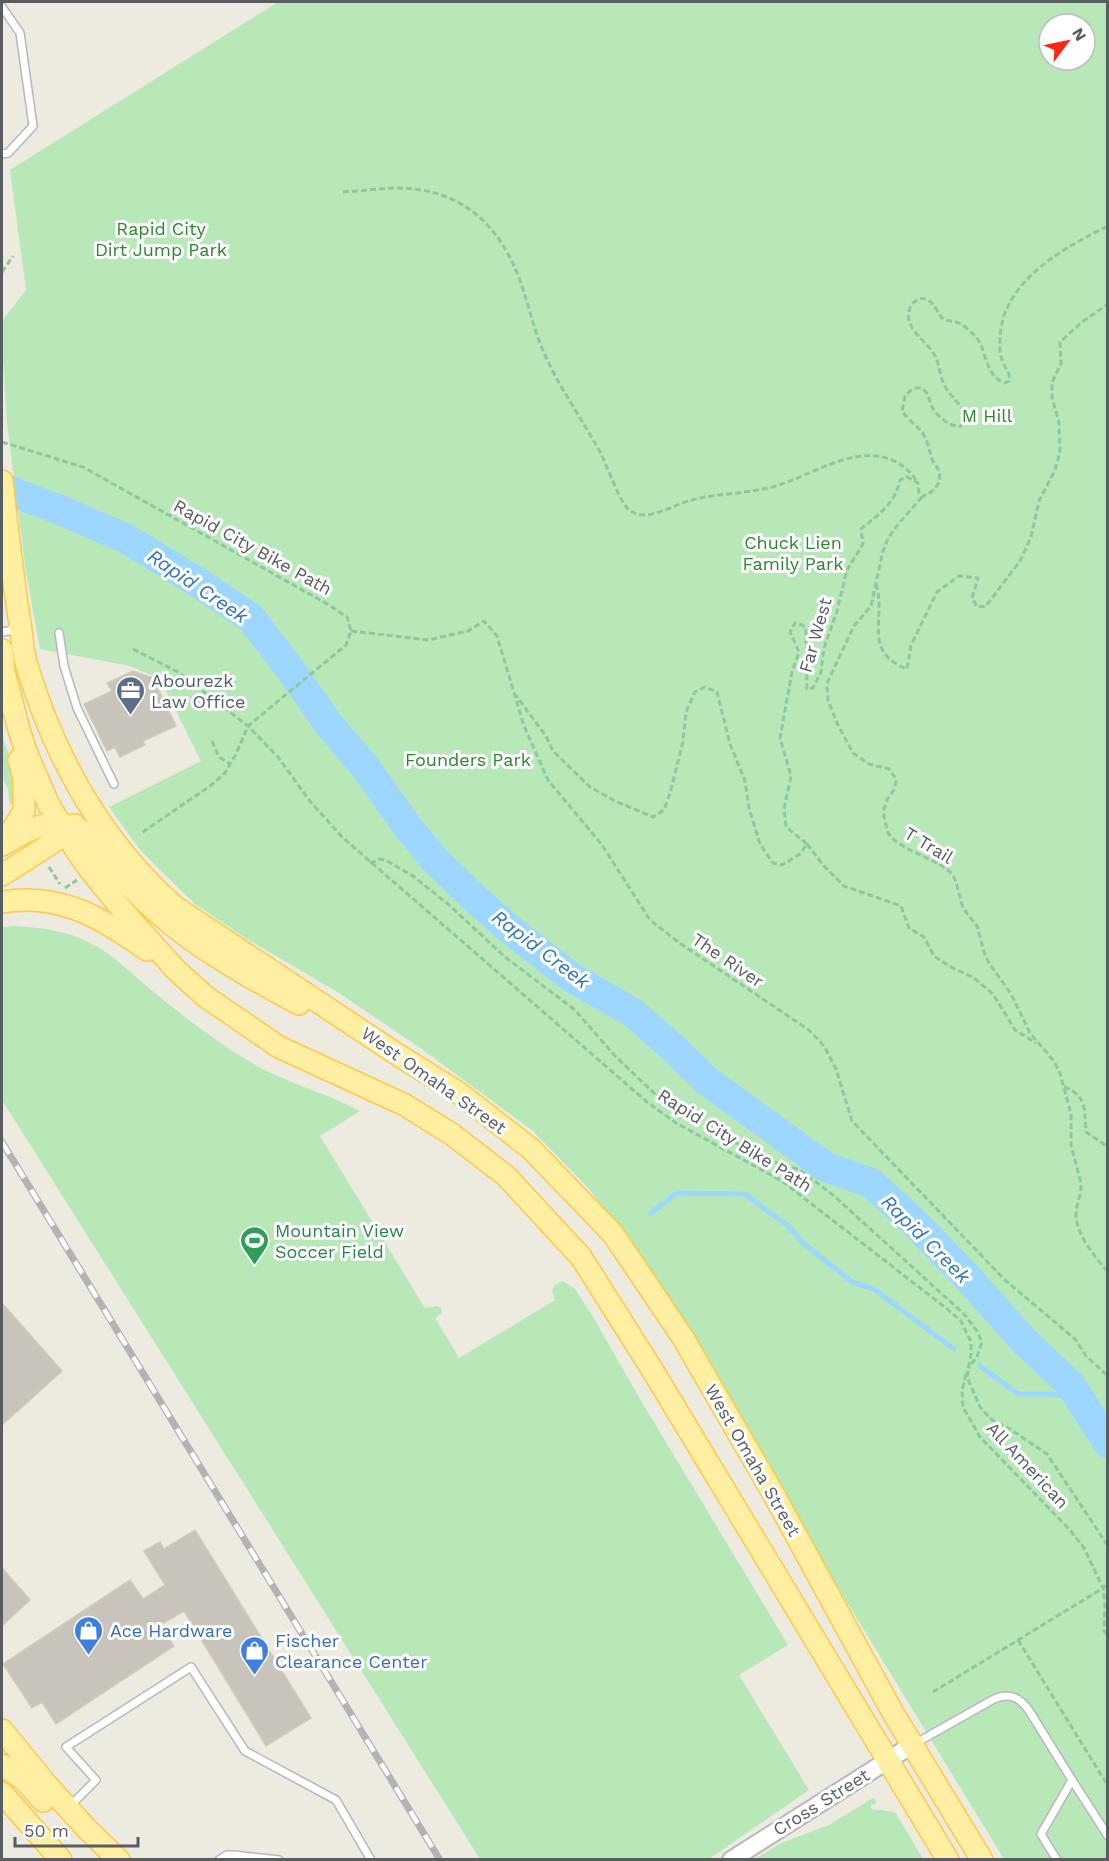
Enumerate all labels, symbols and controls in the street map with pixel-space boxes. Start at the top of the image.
north arrow [1037,12,1097,72]
text: N [1068,24,1090,44]
park label: Rapid City Dirt Jump Park [95,218,227,260]
park label: M Hill [962,405,1013,426]
street label: Rapid City Bike Path [170,495,336,599]
park label: Chuck Lien Family Park [743,532,843,574]
water label: Rapid Creek [143,544,254,629]
street label: Far West [794,595,836,675]
place label: Abourezk Law Office [151,670,245,712]
office icon: Abourezk Law Office [114,674,146,716]
park label: Founders Park [405,749,531,770]
street label: T Trail [901,822,958,868]
water label: Rapid Creek [488,905,595,994]
street label: The River [688,928,768,992]
street label: West Omaha Street [357,1022,511,1138]
street label: Rapid City Bike Path [654,1084,816,1196]
water label: Rapid Creek [877,1190,976,1289]
place label: Mountain View Soccer Field [275,1220,404,1262]
sports icon: Mountain View Soccer Field [238,1224,270,1266]
street label: West Omaha Street [701,1380,805,1540]
street label: All American [983,1417,1073,1513]
shop icon: Ace Hardware [73,1614,105,1656]
place label: Ace Hardware [110,1620,232,1641]
place label: Fischer Clearance Center [275,1630,427,1672]
shop icon: Fischer Clearance Center [238,1634,270,1676]
street label: Cross Street [769,1764,873,1840]
scale bar [15,1810,138,1848]
text: 50 m [24,1820,69,1841]

